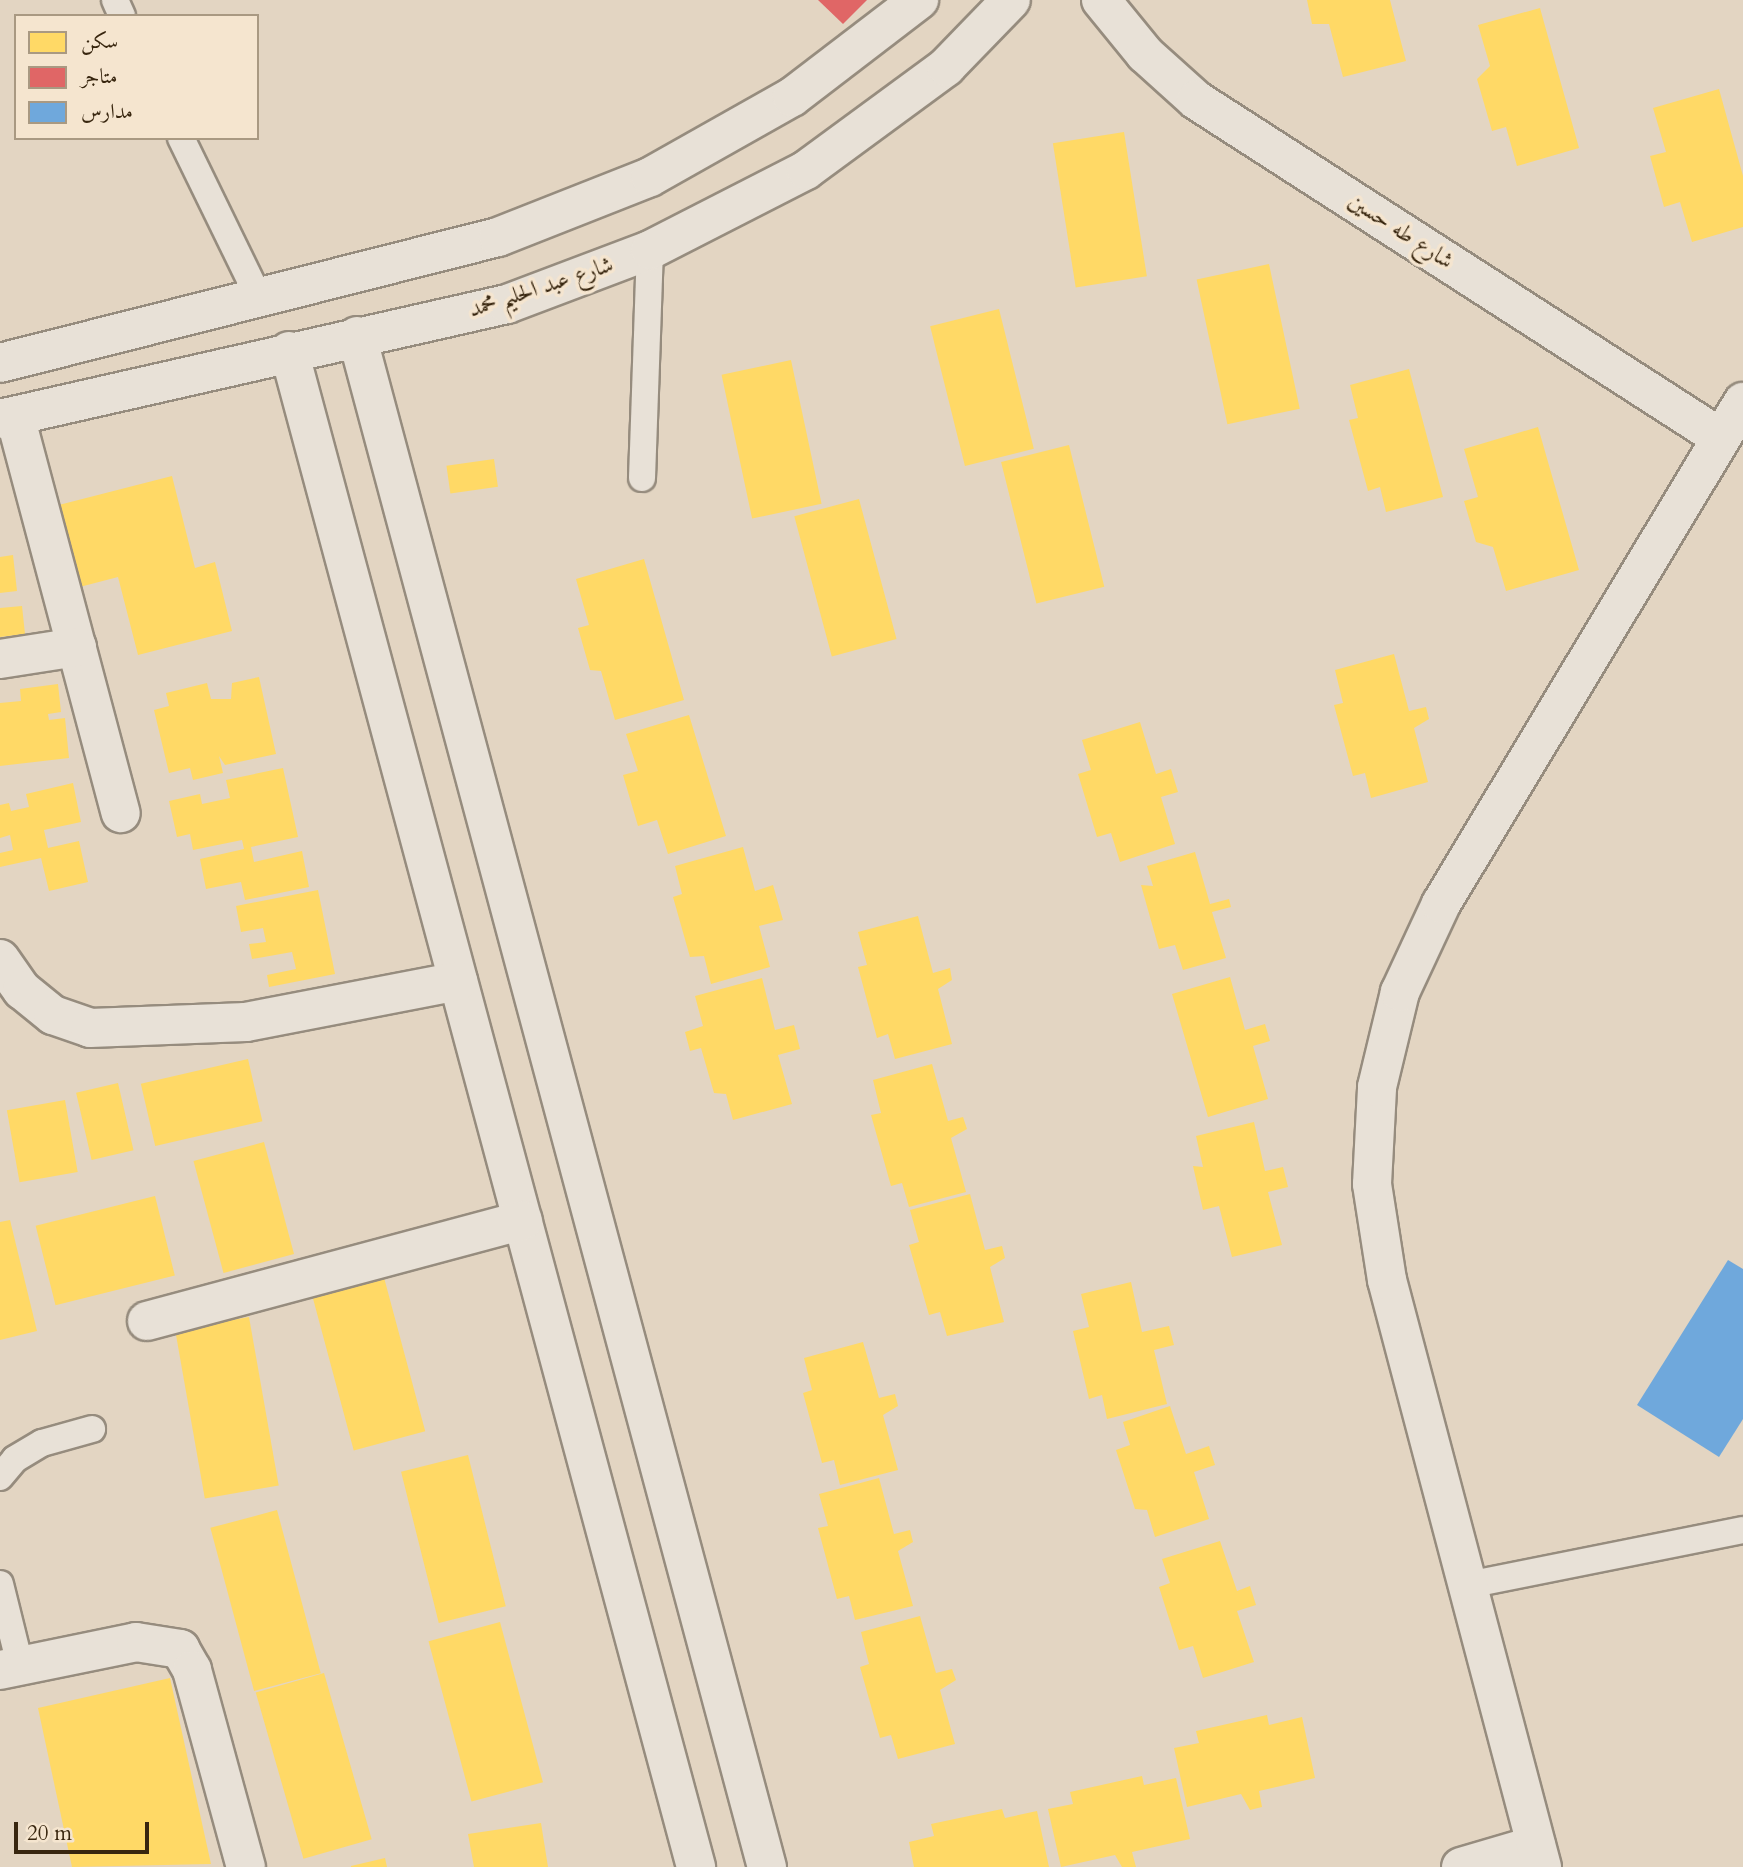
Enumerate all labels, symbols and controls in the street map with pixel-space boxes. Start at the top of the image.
legend [14,14,259,140]
text: سكن [81,27,118,56]
text: متاجر [81,62,118,91]
text: مدارس [81,97,133,126]
street label: شارع طه حسين [1343,187,1459,275]
street label: شارع عبد الحليم محمد [465,251,617,323]
scale bar [18,1808,152,1852]
text: 20 m [27,1819,72,1848]

